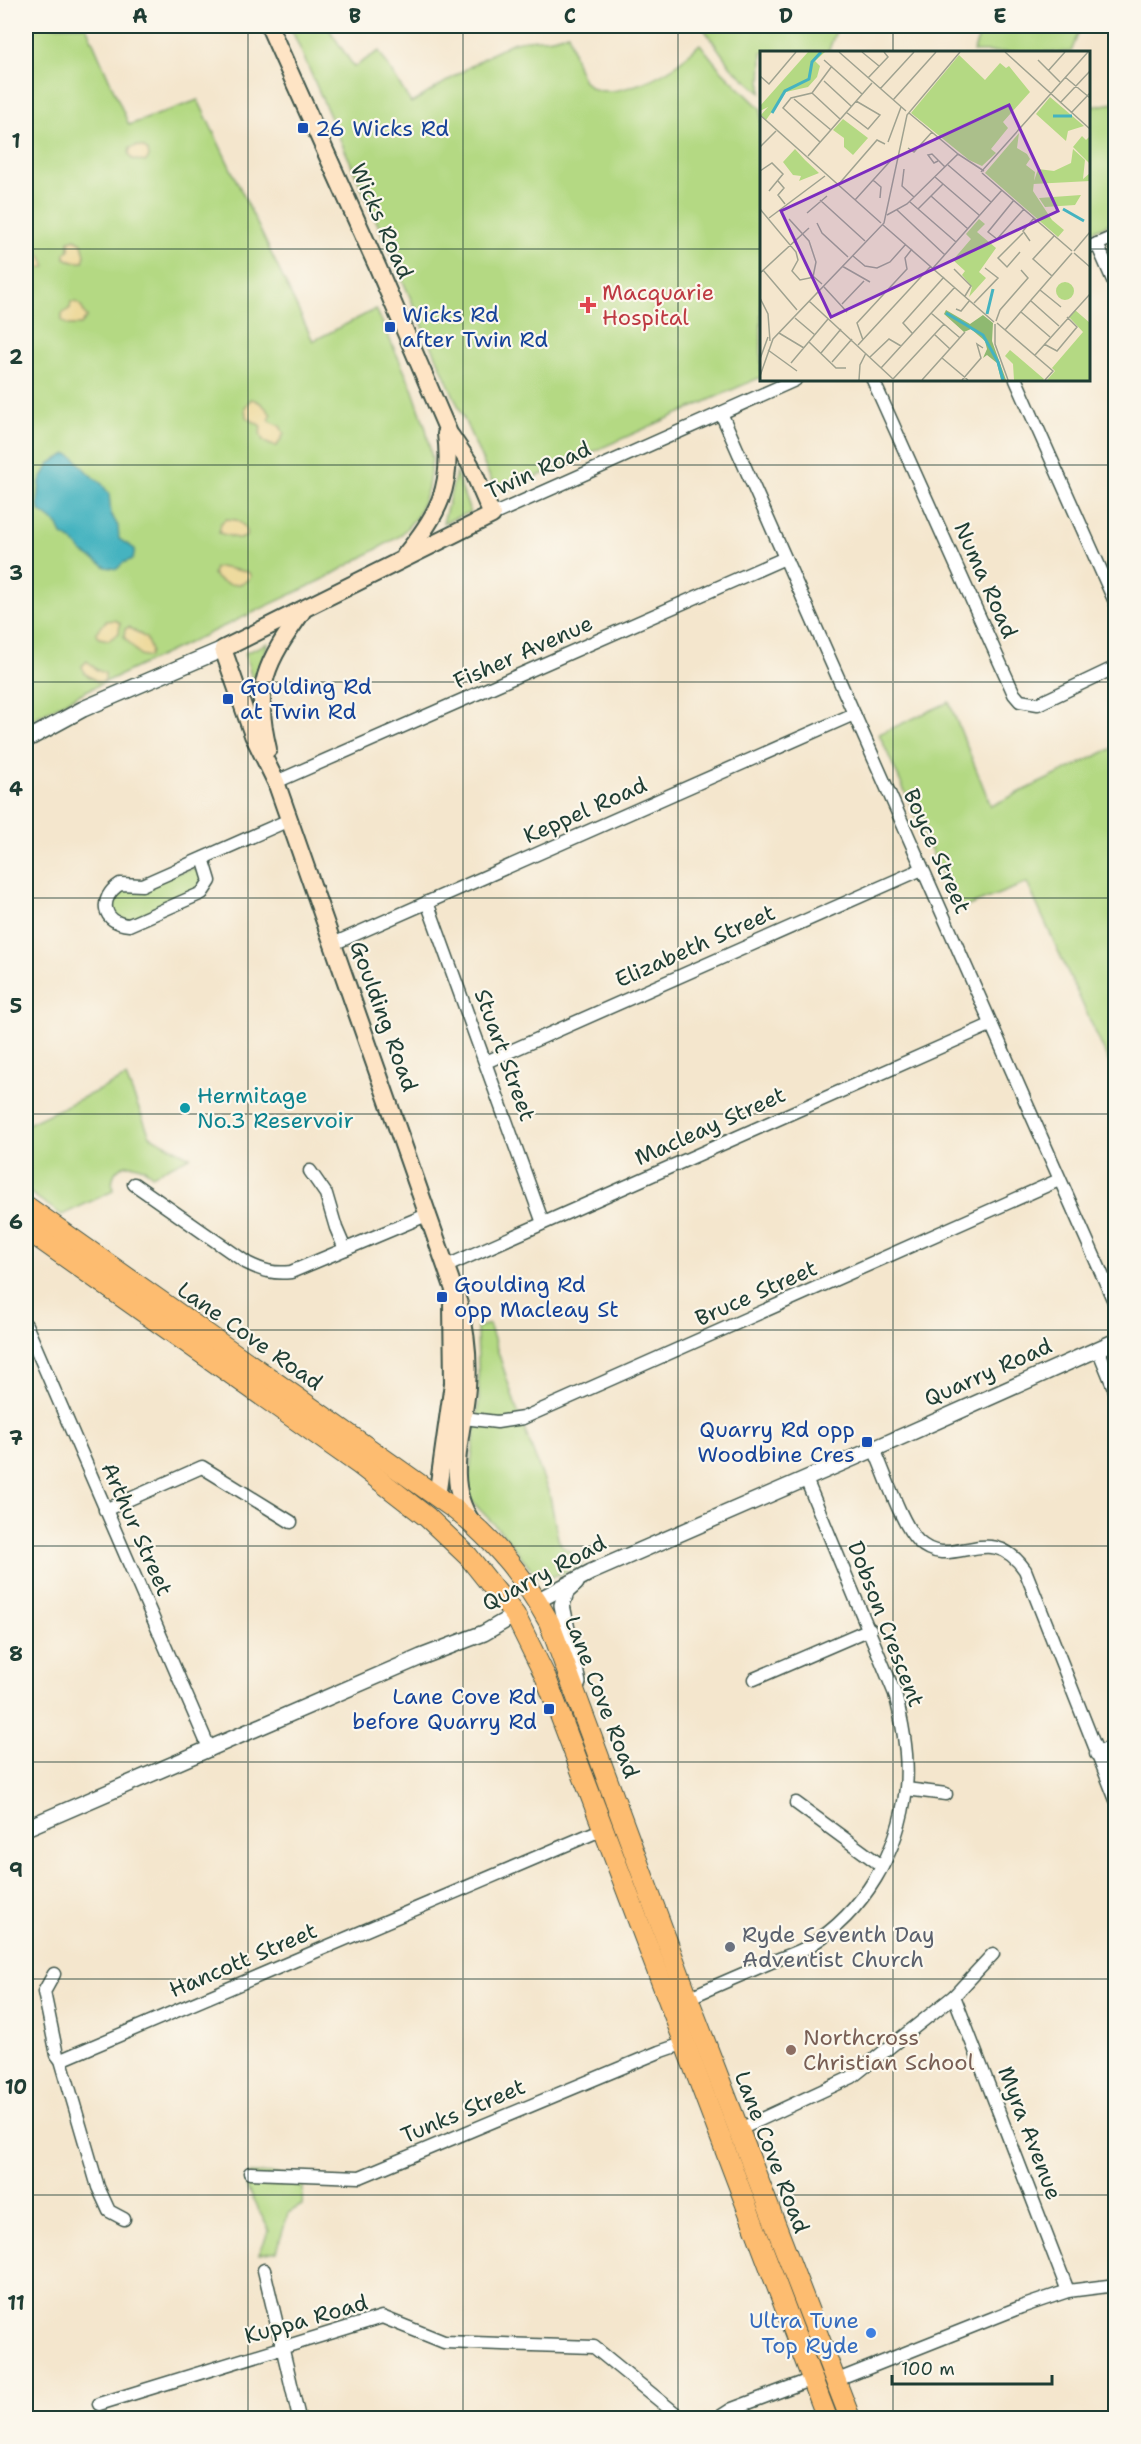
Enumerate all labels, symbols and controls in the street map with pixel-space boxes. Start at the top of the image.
text: A [132,3,148,29]
text: B [349,3,361,29]
text: C [564,3,576,29]
text: D [779,3,793,29]
text: E [993,3,1007,29]
inset map [760,51,1090,381]
place label: 26 Wicks Rd [315,114,449,143]
marker: 26 Wicks Rd [296,121,310,135]
text: 1 [11,128,21,154]
street label: Wicks Road [344,159,420,283]
place label: Macquarie Hospital [602,278,714,332]
marker: Macquarie Hospital [579,296,597,314]
place label: Wicks Rd after Twin Rd [402,300,548,354]
marker: Wicks Rd after Twin Rd [383,320,397,334]
text: 2 [9,344,23,370]
street label: Twin Road [481,434,595,506]
street label: Numa Road [947,517,1025,643]
text: 3 [9,560,23,586]
street label: Fisher Avenue [449,608,597,696]
place label: Goulding Rd at Twin Rd [240,672,372,726]
marker: Goulding Rd at Twin Rd [221,692,235,706]
street label: Keppel Road [519,770,651,850]
text: 4 [9,776,23,802]
street label: Boyce Street [897,784,977,918]
street label: Elizabeth Street [610,898,780,994]
street label: Goulding Road [343,937,425,1095]
street label: Stuart Street [468,985,542,1125]
text: 5 [10,993,22,1019]
street label: Macleay Street [630,1080,790,1172]
place label: Hermitage No.3 Reservoir [197,1081,354,1135]
marker: Hermitage No.3 Reservoir [178,1101,192,1115]
text: 6 [9,1209,23,1235]
street label: Bruce Street [690,1253,822,1333]
place label: Goulding Rd opp Macleay St [454,1270,619,1324]
street label: Lane Cove Road [171,1275,329,1397]
marker: Goulding Rd opp Macleay St [435,1290,449,1304]
street label: Quarry Road [920,1331,1056,1413]
place label: Quarry Rd opp Woodbine Cres [697,1415,855,1469]
text: 7 [9,1425,23,1451]
marker: Quarry Rd opp Woodbine Cres [860,1435,874,1449]
street label: Arthur Street [95,1458,179,1600]
street label: Quarry Road [477,1528,611,1618]
street label: Dobson Crescent [841,1537,931,1711]
street label: Lane Cove Road [558,1612,646,1782]
text: 8 [9,1641,23,1667]
place label: Lane Cove Rd before Quarry Rd [352,1682,537,1736]
marker: Lane Cove Rd before Quarry Rd [542,1702,556,1716]
text: 9 [9,1857,23,1883]
street label: Hancott Street [165,1916,321,2004]
place label: Ryde Seventh Day Adventist Church [742,1920,935,1974]
marker: Ryde Seventh Day Adventist Church [723,1940,737,1954]
place label: Northcross Christian School [803,2023,975,2077]
marker: Northcross Christian School [784,2043,798,2057]
street label: Myra Avenue [991,2062,1069,2204]
street label: Lane Cove Road [728,2067,816,2237]
street label: Tunks Street [396,2072,530,2150]
text: 10 [5,2074,27,2100]
street label: Kuppa Road [241,2288,371,2350]
text: 11 [7,2290,25,2316]
place label: Ultra Tune Top Ryde [749,2306,859,2360]
marker: Ultra Tune Top Ryde [864,2326,878,2340]
scale bar [892,2348,1052,2386]
text: 100 m [901,2357,955,2381]

